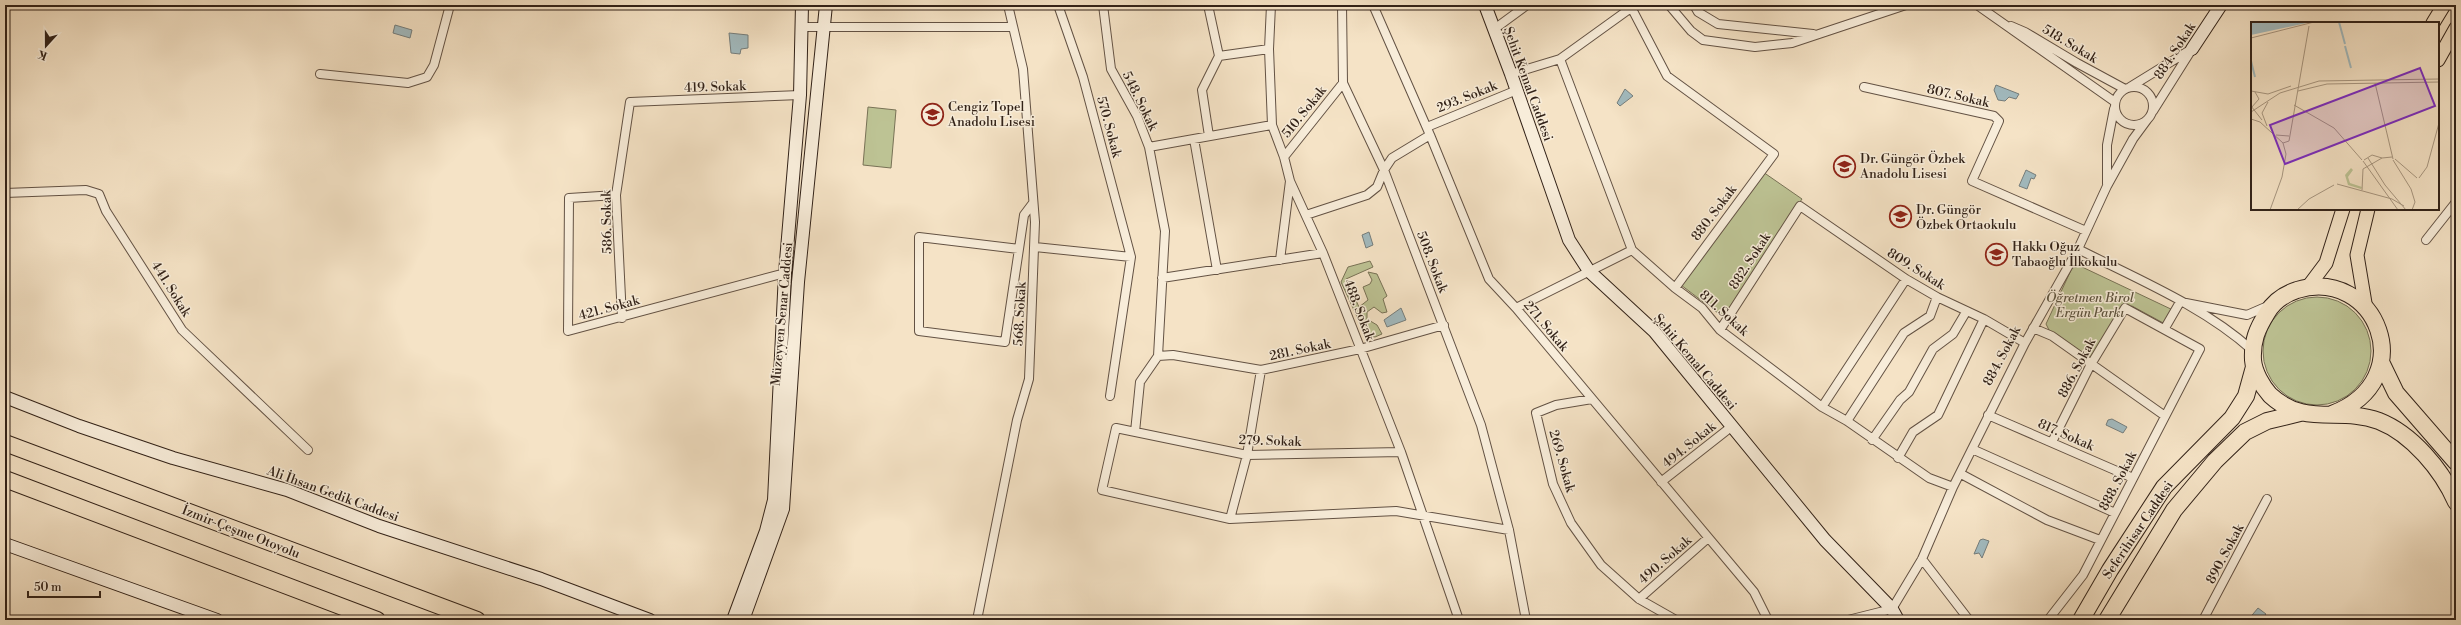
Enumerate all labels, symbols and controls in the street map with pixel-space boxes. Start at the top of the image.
street label: 884. Sokak [2151,18,2200,83]
street label: 518. Sokak [2040,21,2101,67]
inset map [2251,22,2439,210]
street label: Şehit Kemal Caddesi [1500,25,1556,143]
north arrow [26,26,66,66]
text: K [35,46,49,63]
street label: 548. Sokak [1119,69,1162,134]
street label: 293. Sokak [1435,77,1501,116]
street label: 419. Sokak [684,78,747,96]
street label: 807. Sokak [1925,81,1992,111]
street label: 510. Sokak [1278,82,1330,141]
street label: 570. Sokak [1093,95,1125,160]
place label: Cengiz Topel Anadolu Lisesi [947,99,1035,130]
school or university icon: Cengiz Topel Anadolu Lisesi [919,101,945,127]
place label: Dr. Güngör Özbek Anadolu Lisesi [1859,150,1966,182]
school or university icon: Dr. Güngör Özbek Anadolu Lisesi [1831,153,1857,179]
street label: 880. Sokak [1688,181,1741,244]
street label: 586. Sokak [598,189,616,254]
place label: Dr. Güngör Özbek Ortaokulu [1916,202,2017,233]
school or university icon: Dr. Güngör Özbek Ortaokulu [1888,204,1914,230]
street label: 508. Sokak [1413,229,1451,296]
street label: 882. Sokak [1726,229,1775,292]
place label: Hakkı Oğuz Tabaoğlu İlkokulu [2012,239,2118,270]
street label: Müzeyyen Senar Caddesi [768,241,796,387]
school or university icon: Hakkı Oğuz Tabaoğlu İlkokulu [1983,241,2009,267]
street label: 809. Sokak [1884,245,1949,294]
street label: 441. Sokak [148,258,195,321]
street label: 488. Sokak [1340,277,1378,344]
street label: 568. Sokak [1010,280,1030,346]
street label: 811. Sokak [1696,287,1753,340]
park label: Öğretmen Birol Ergün Parkı [2046,289,2135,321]
street label: 421. Sokak [577,292,642,324]
street label: 271. Sokak [1520,297,1573,355]
street label: Şehit Kemal Caddesi [1650,311,1740,413]
street label: 884. Sokak [1980,323,2025,388]
street label: 281. Sokak [1268,335,1333,364]
street label: 886. Sokak [2055,335,2100,400]
street label: 817. Sokak [2035,416,2098,455]
street label: 494. Sokak [1659,418,1720,471]
street label: 269. Sokak [1545,428,1579,495]
street label: 279. Sokak [1238,432,1303,450]
street label: 888. Sokak [2096,448,2141,513]
street label: Ali İhsan Gedik Caddesi [264,461,401,525]
street label: Seferihisar Caddesi [2099,478,2177,582]
street label: İzmir-Çeşme Otoyolu [180,501,303,562]
street label: 890. Sokak [2203,520,2248,587]
street label: 490. Sokak [1635,532,1696,587]
scale bar [28,573,100,599]
text: 50 m [34,580,62,595]

